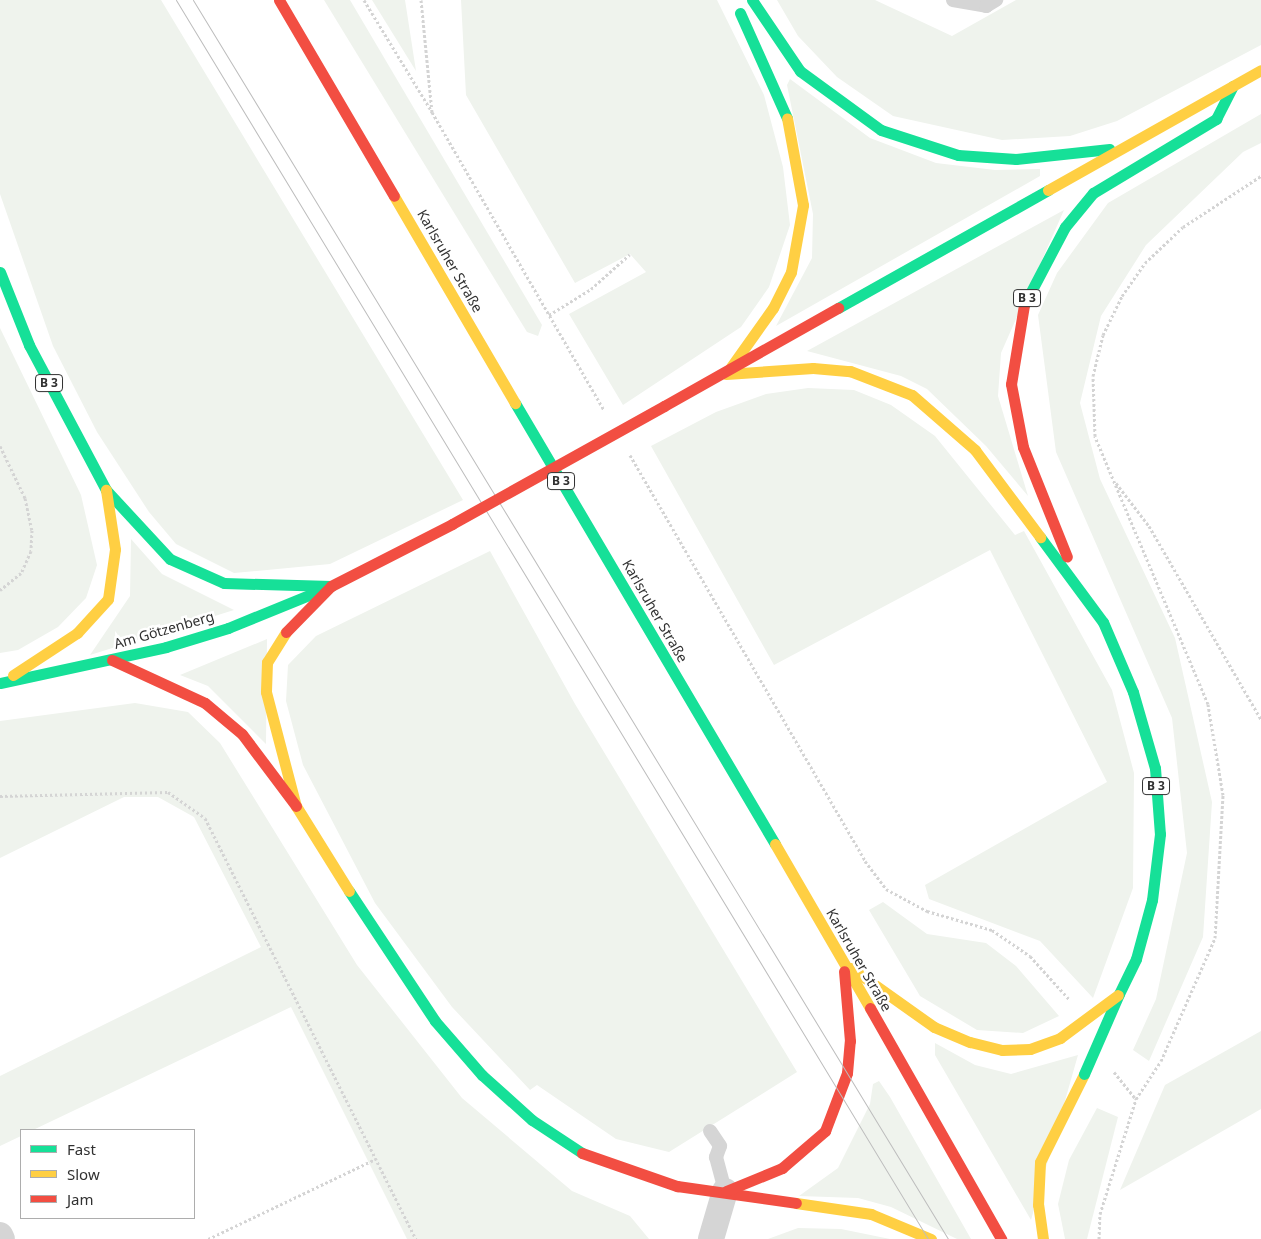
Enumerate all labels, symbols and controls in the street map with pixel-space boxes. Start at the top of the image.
street label: Karlsruher Straße [414,207,486,315]
road number: B 3 [1012,288,1042,308]
road number: B 3 [34,373,64,392]
road number: B 3 [546,472,576,491]
street label: Karlsruher Straße [619,557,691,665]
street label: Am Götzenberg [112,608,216,652]
road number: B 3 [1141,776,1171,796]
street label: Karlsruher Straße [823,906,895,1014]
legend [20,1129,195,1219]
text: Fast [67,1139,96,1159]
text: Slow [67,1164,100,1184]
text: Jam [67,1189,94,1209]

